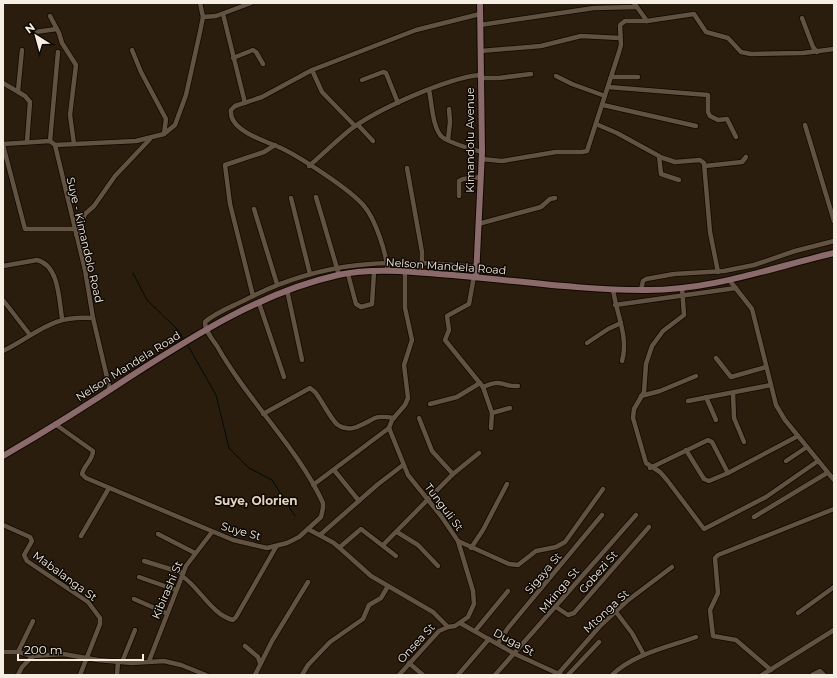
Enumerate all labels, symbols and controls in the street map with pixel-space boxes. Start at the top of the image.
north arrow [16,16,56,56]
text: N [22,20,38,36]
street label: Kimandolu Avenue [463,87,477,193]
street label: Suye - Kimandolo Road [64,176,106,304]
street label: Nelson Mandela Road [385,255,507,277]
street label: Nelson Mandela Road [73,328,183,404]
street label: Tunguli St [422,480,467,534]
district label: Suye, Olorien [214,493,298,508]
street label: Suye St [220,519,263,543]
street label: Gobezi St [576,547,621,596]
street label: Mabalanga St [30,548,100,604]
street label: Sigaya St [522,549,565,597]
street label: Kibirashi St [149,558,186,621]
street label: Mkinga St [536,564,583,616]
street label: Mtonga St [580,586,632,636]
street label: Onsea St [394,620,438,666]
street label: Duga St [491,625,537,659]
scale bar [18,636,143,662]
text: 200 m [24,642,63,657]

